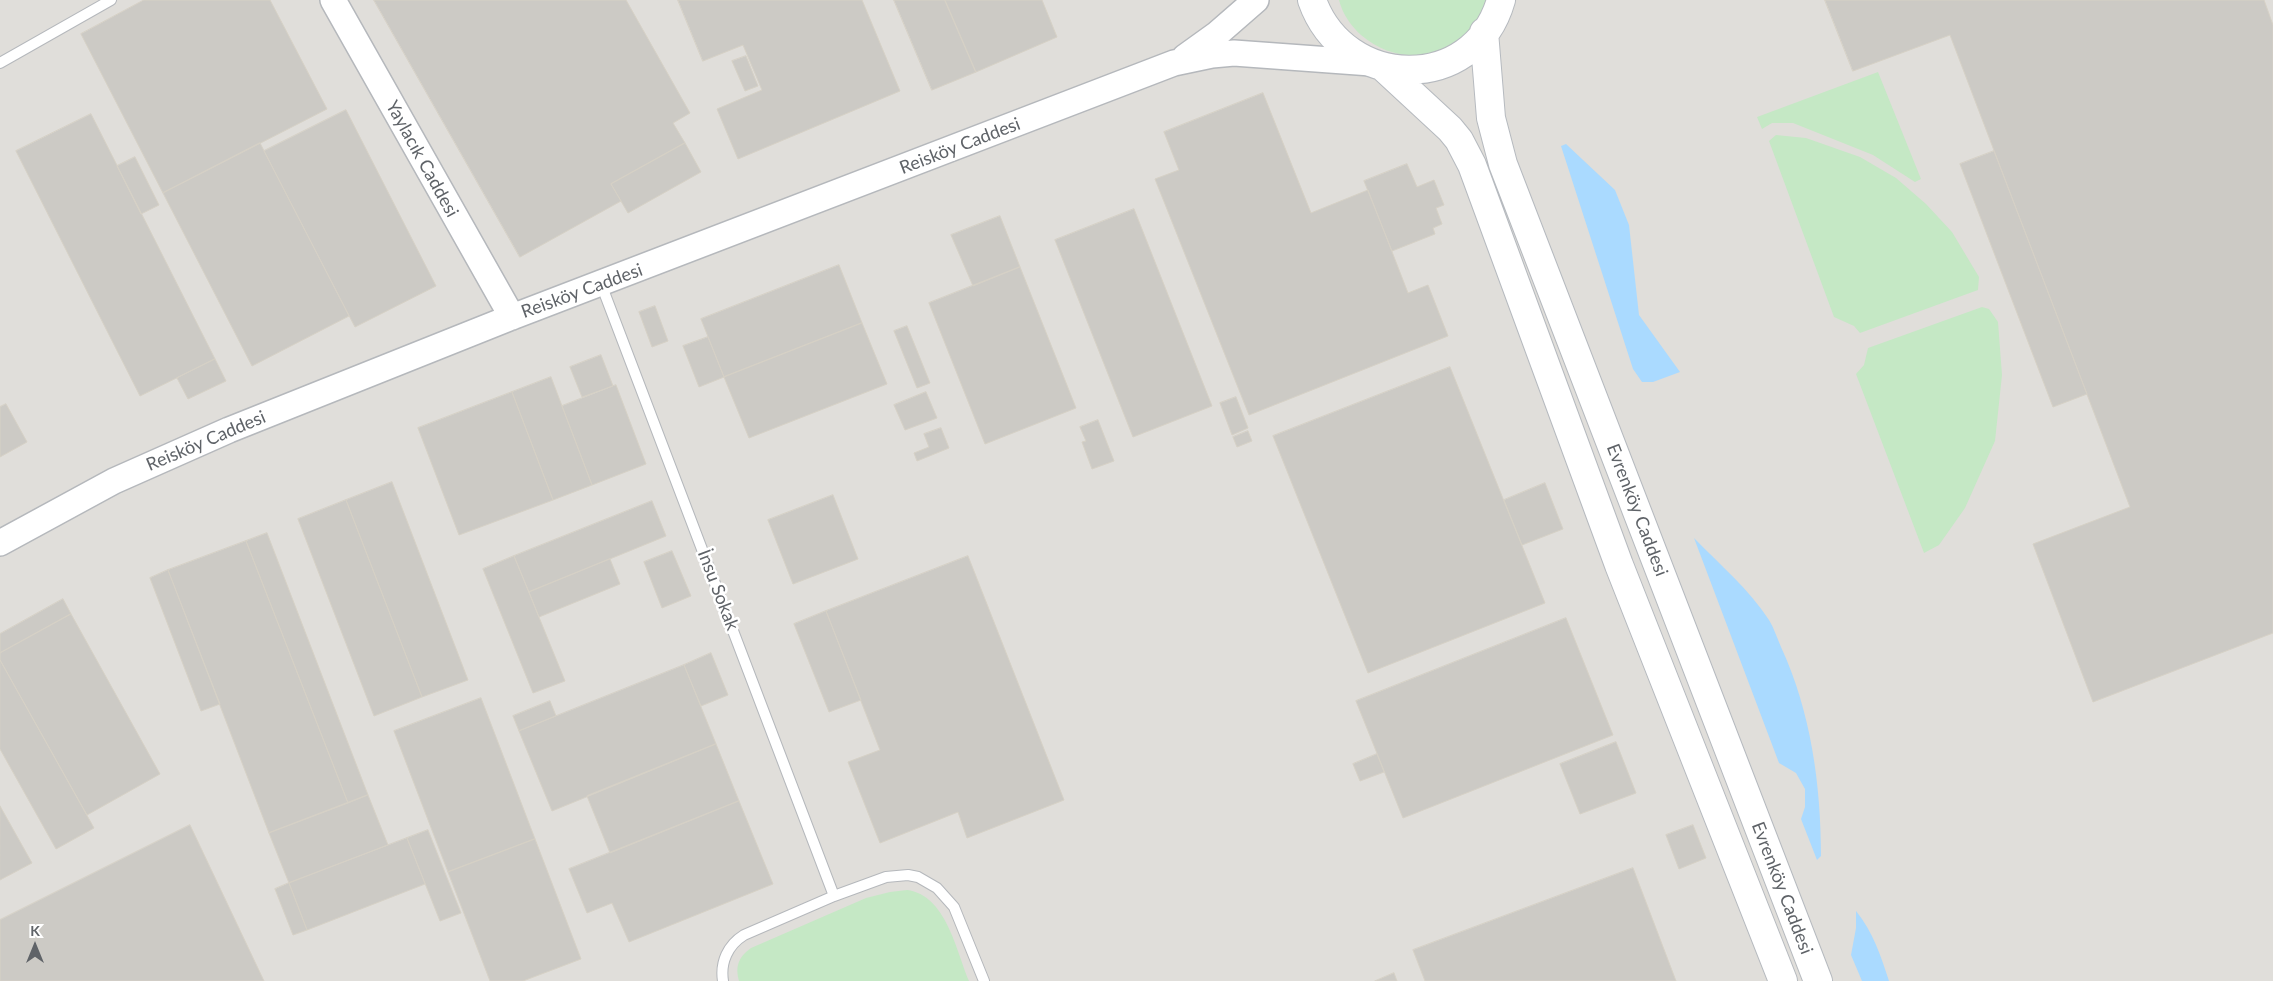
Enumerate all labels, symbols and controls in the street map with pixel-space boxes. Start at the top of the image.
street label: Yaylacık Caddesi [381,97,463,221]
street label: Reisköy Caddesi [897,113,1023,179]
street label: Reisköy Caddesi [518,259,646,323]
street label: Reisköy Caddesi [143,406,269,476]
street label: Evrenköy Caddesi [1602,441,1672,579]
street label: İnsu Sokak [693,547,743,633]
street label: Evrenköy Caddesi [1747,819,1817,957]
north arrow [10,921,60,971]
text: K [30,922,40,939]

